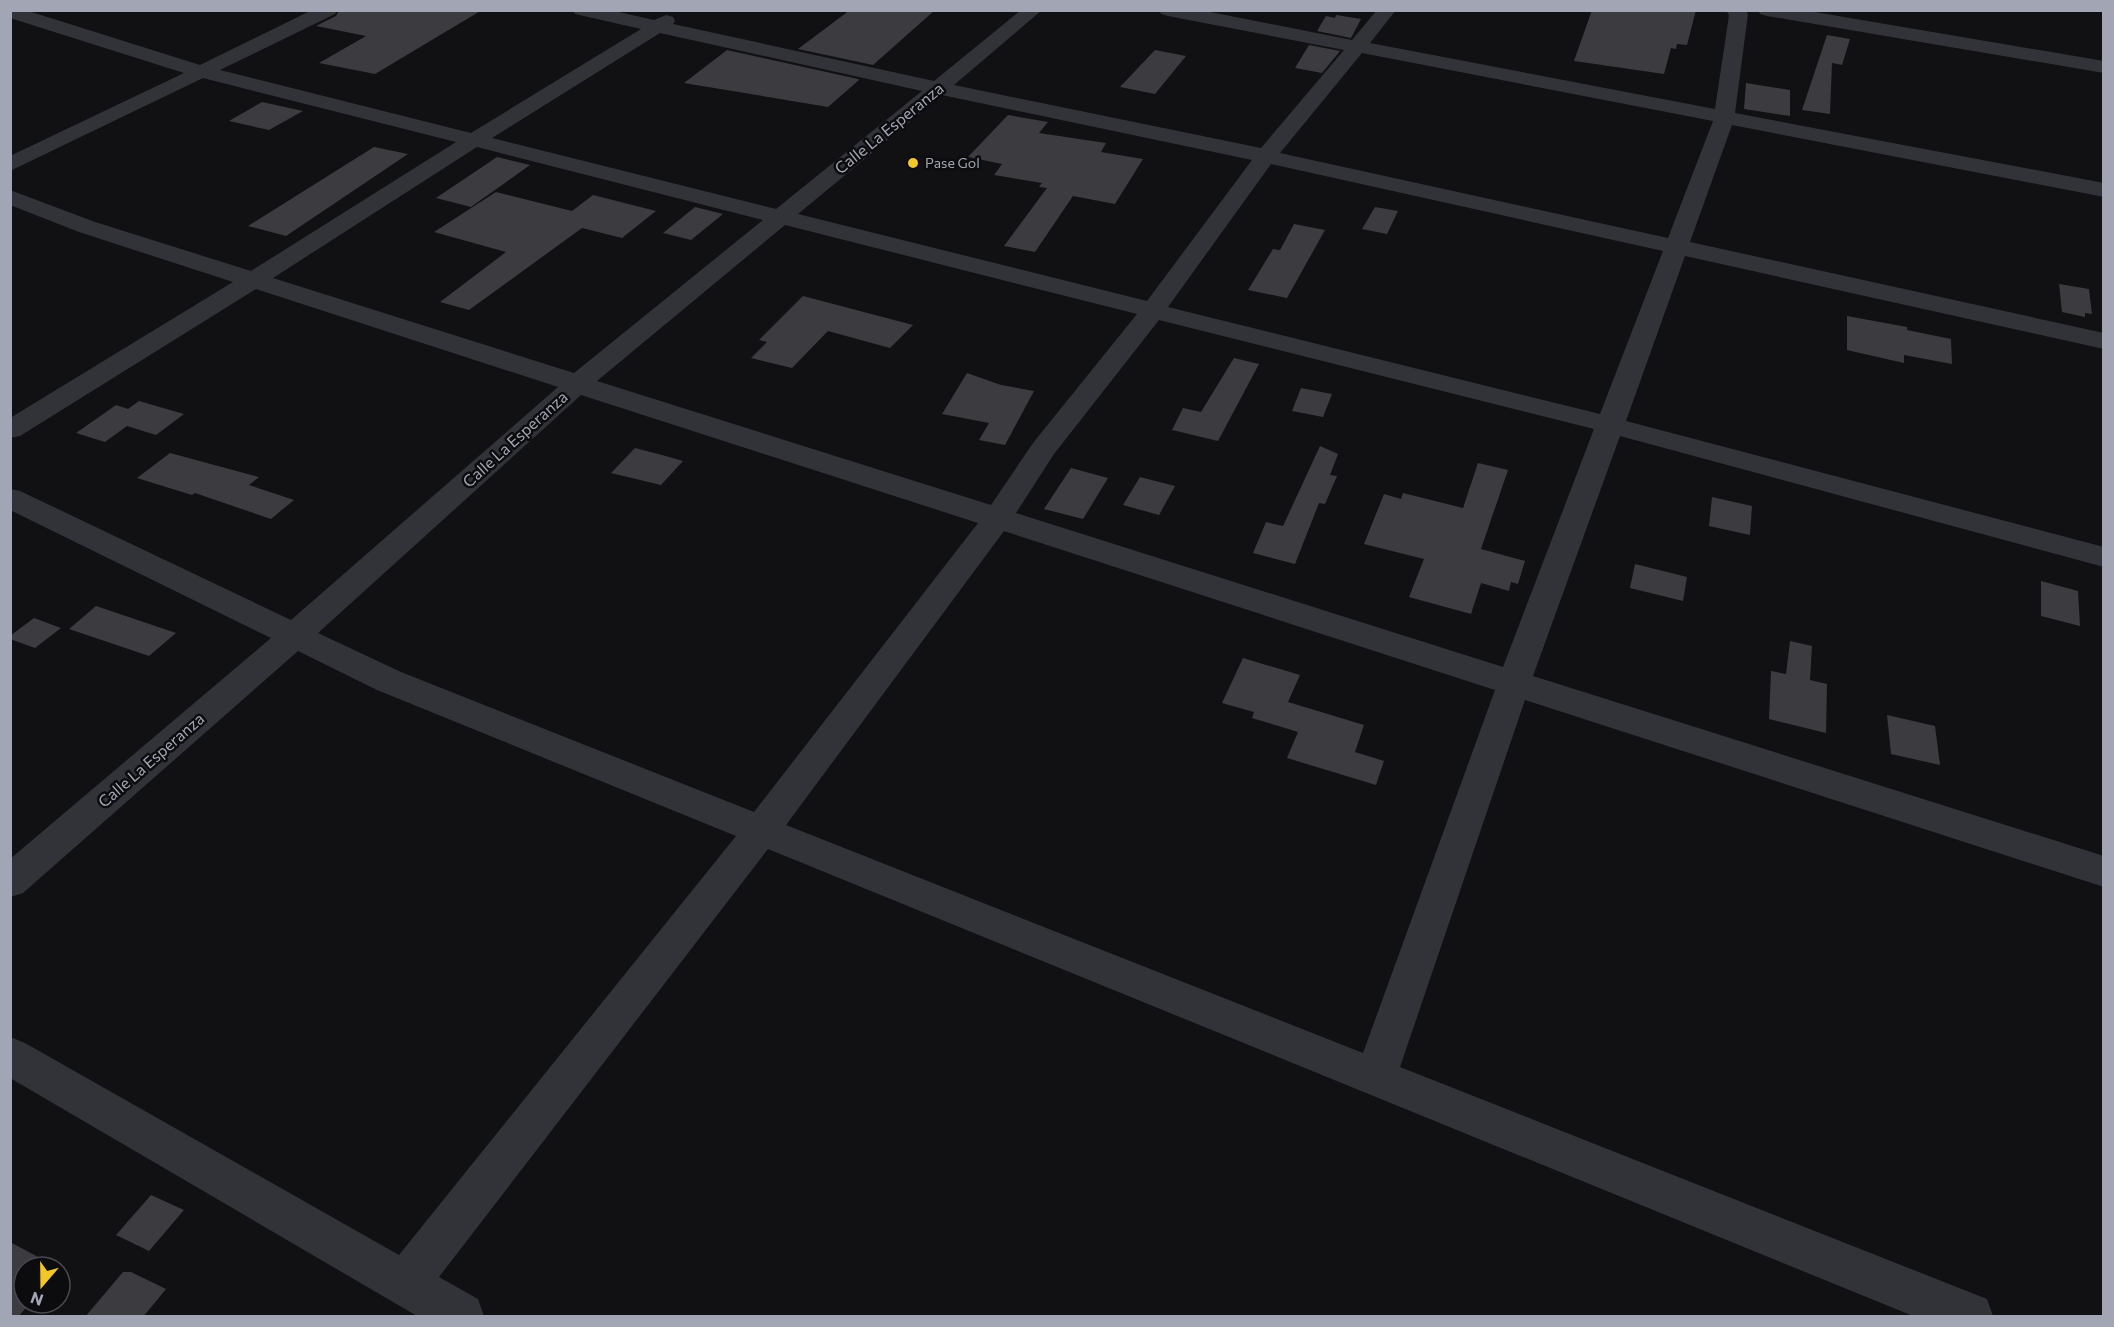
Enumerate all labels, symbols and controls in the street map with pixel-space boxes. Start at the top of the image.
street label: Calle La Esperanza [831,78,947,177]
place label: Pase Gol [925,154,980,171]
marker: Pase Gol [906,156,920,170]
street label: Calle La Esperanza [458,387,571,491]
street label: Calle La Esperanza [94,708,208,811]
north arrow [12,1255,72,1315]
text: N [28,1289,46,1311]

